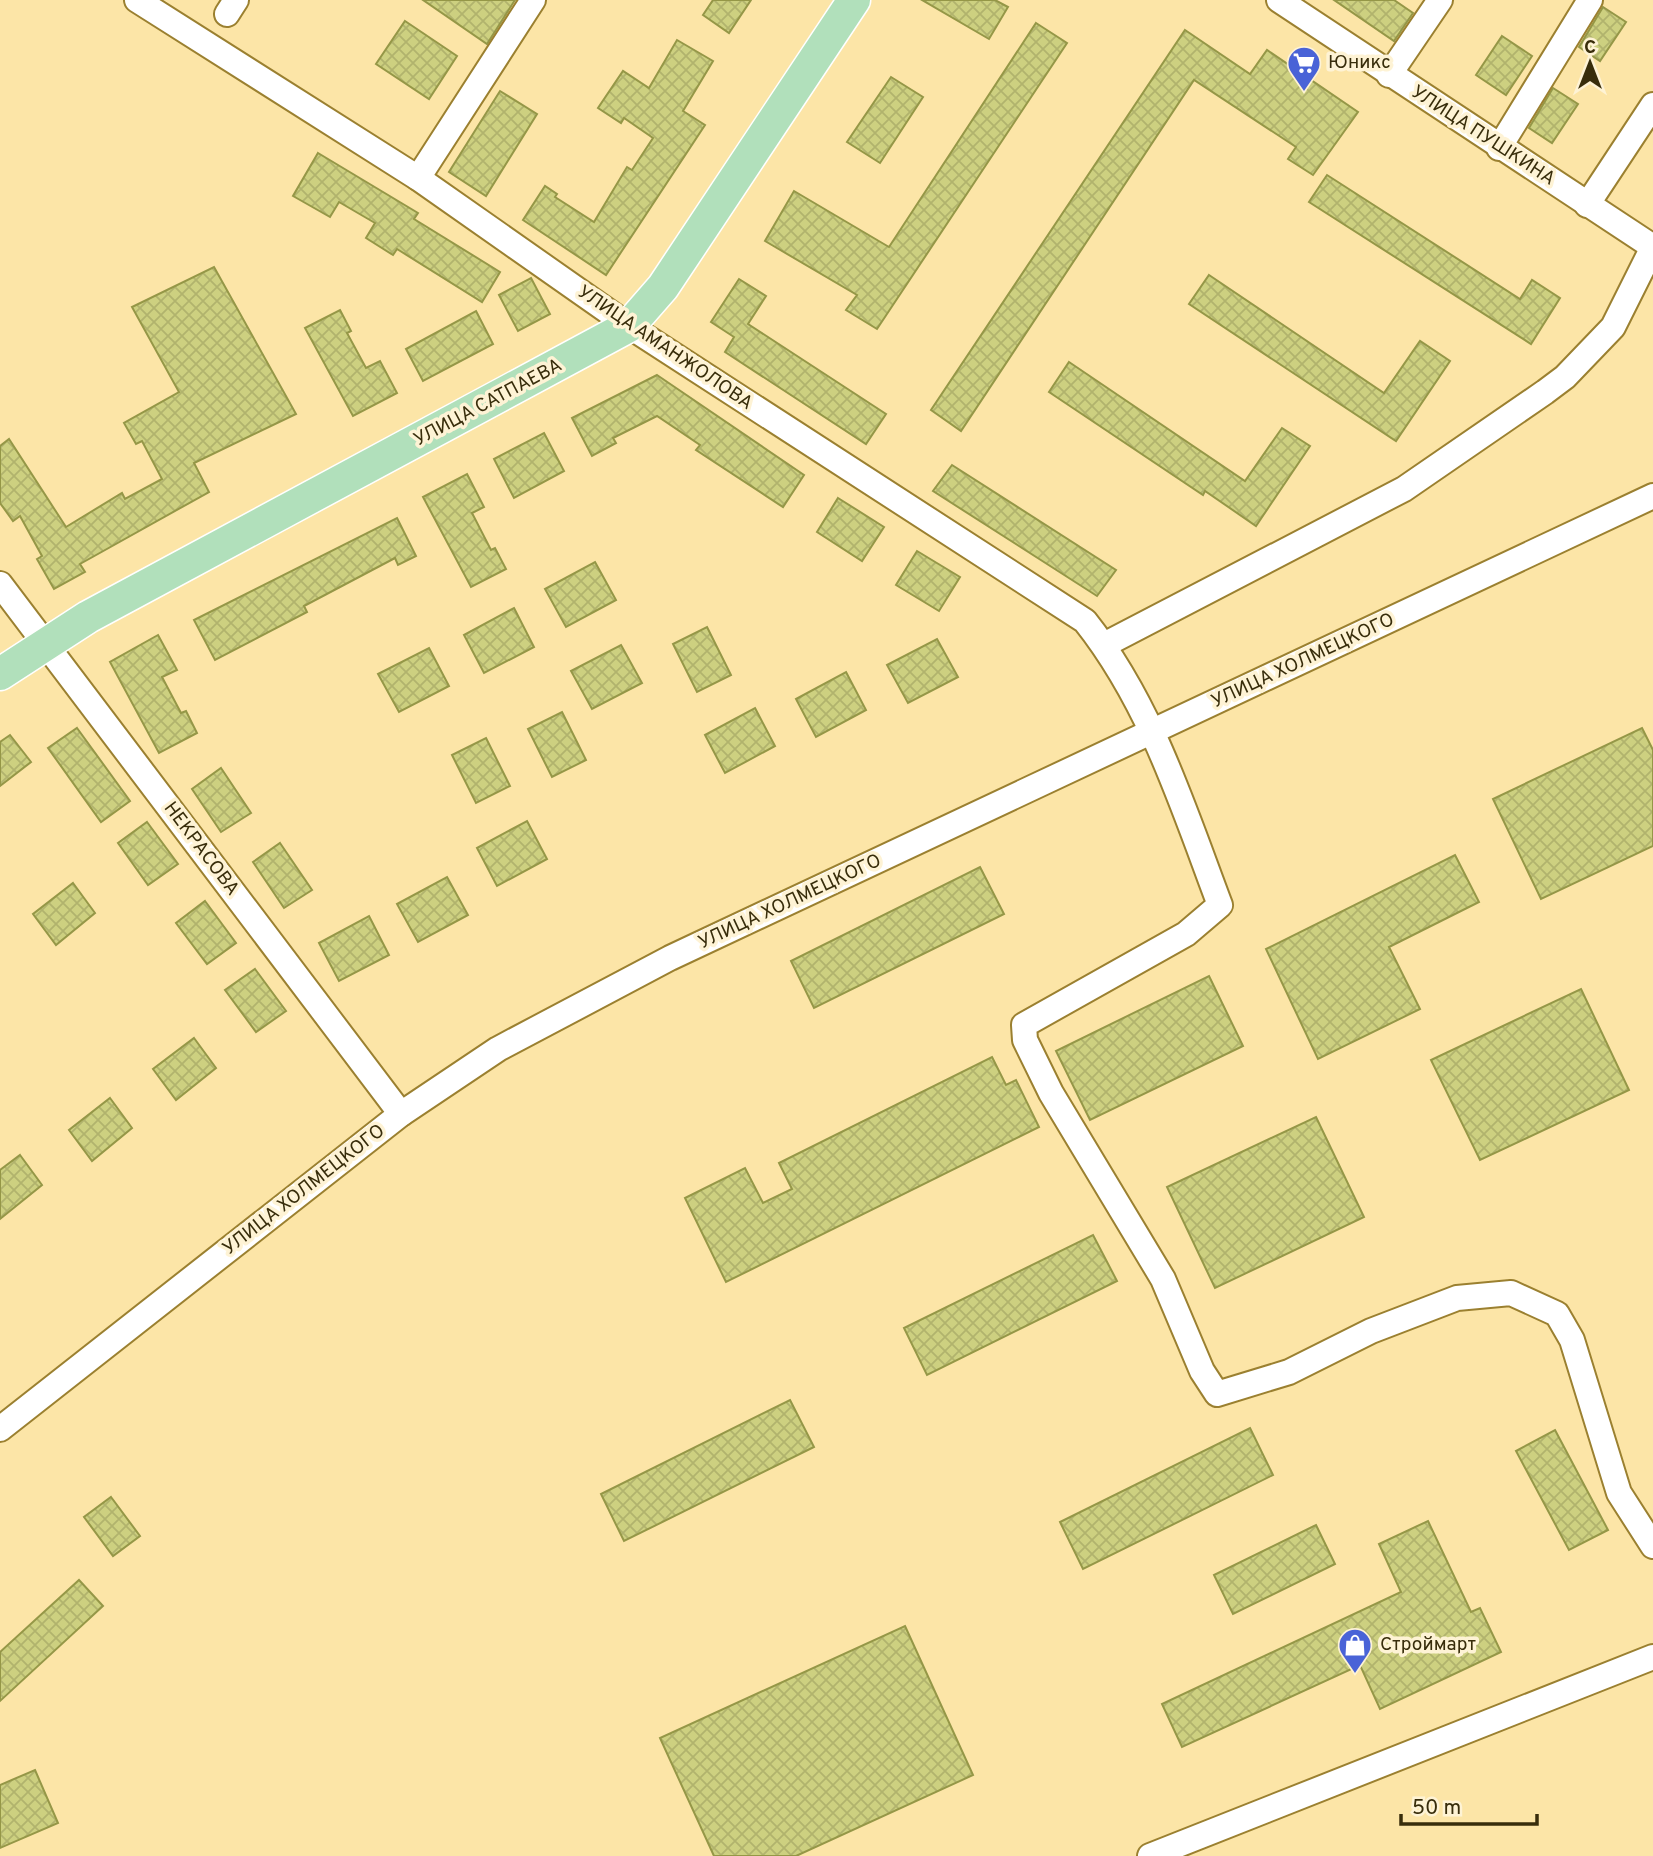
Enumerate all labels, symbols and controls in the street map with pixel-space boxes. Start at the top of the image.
north arrow [1555,28,1625,98]
text: С [1584,36,1596,60]
supermarket icon: Юникс [1285,44,1323,93]
place label: Юникс [1328,51,1391,75]
street label: УЛИЦА ПУШКИНА [1406,80,1560,192]
street label: УЛИЦА АМАНЖОЛОВА [573,280,757,416]
street label: УЛИЦА САТПАЕВА [410,354,566,452]
street label: УЛИЦА ХОЛМЕЦКОГО [1208,608,1398,714]
street label: НЕКРАСОВА [158,797,244,901]
street label: УЛИЦА ХОЛМЕЦКОГО [695,849,885,955]
street label: УЛИЦА ХОЛМЕЦКОГО [218,1119,390,1261]
shop icon: Строймарт [1336,1626,1374,1675]
place label: Строймарт [1380,1633,1476,1657]
scale bar [1401,1783,1538,1827]
text: 50 m [1412,1795,1461,1822]

